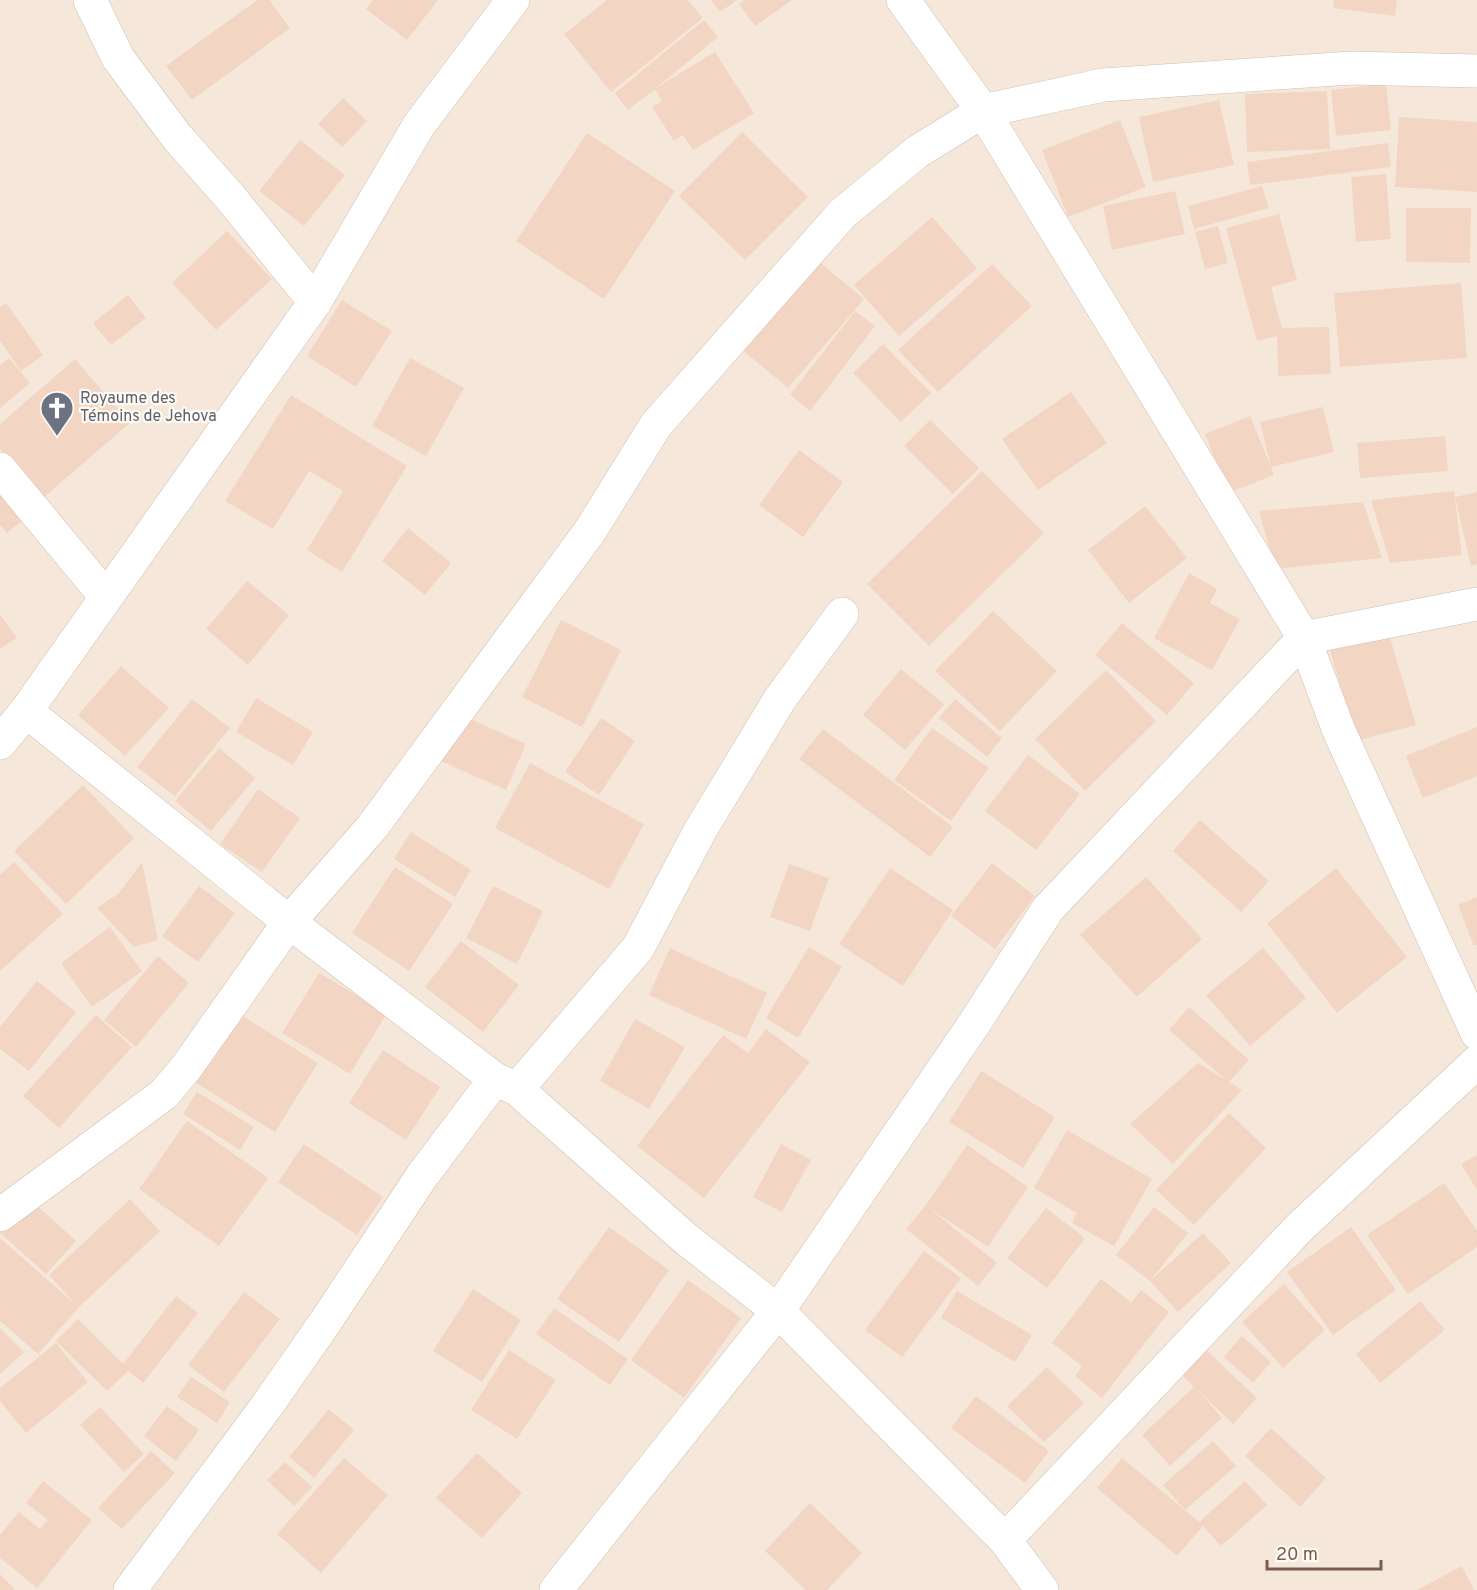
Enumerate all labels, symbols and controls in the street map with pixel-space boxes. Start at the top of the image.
place label: Royaume des Témoins de Jehova [80,389,217,427]
church icon: Royaume des Témoins de Jehova [39,390,75,437]
scale bar [1267,1533,1381,1571]
text: 20 m [1276,1544,1318,1567]

